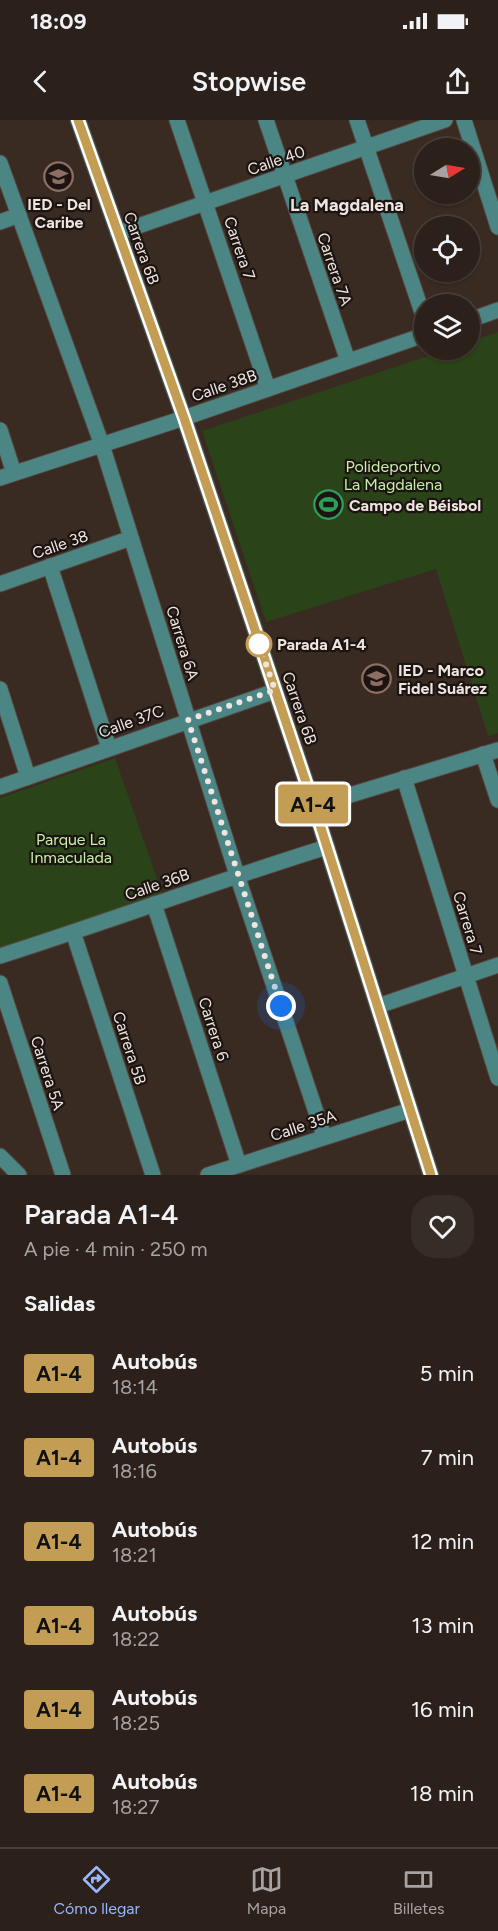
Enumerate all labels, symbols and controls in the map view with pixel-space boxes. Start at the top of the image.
text: 18:09 [30,8,86,35]
icon: back [24,65,57,98]
text: Stopwise [192,65,306,98]
icon: share [441,65,474,98]
north arrow [414,138,480,204]
map controls [414,138,480,360]
street label: Calle 40 [245,142,307,179]
school or university icon: IED - Del Caribe [43,160,75,192]
district label: La Magdalena [290,194,404,216]
place label: IED - Del Caribe [27,195,91,232]
street label: Carrera 6B [120,209,163,287]
street label: Carrera 7 [220,214,259,283]
button: locate [414,216,480,282]
street label: Carrera 7A [313,230,356,308]
button: layers [414,294,480,360]
street label: Calle 38B [189,365,259,405]
park label: Polideportivo La Magdalena [344,457,442,494]
sports icon: Campo de Béisbol [312,489,344,521]
place label: Campo de Béisbol [349,496,481,515]
street label: Calle 38 [30,526,91,563]
street label: Carrera 6A [162,604,203,683]
marker: Parada A1-4 [246,631,272,657]
place label: Parada A1-4 [277,635,366,654]
place label: IED - Marco Fidel Suárez [398,661,487,698]
school or university icon: IED - Marco Fidel Suárez [361,663,393,695]
street label: Carrera 6B [278,669,321,747]
street label: Calle 37C [96,701,166,742]
line badge: A1-4 [271,784,355,824]
text: A1-4 [290,792,336,817]
park label: Parque La Inmaculada [30,830,112,867]
street label: Calle 36B [122,865,192,904]
street label: Carrera 7 [449,889,486,958]
your location [266,991,296,1021]
street label: Carrera 6 [194,995,233,1063]
street label: Carrera 5B [109,1009,150,1087]
street label: Carrera 5A [27,1034,68,1113]
street label: Calle 35A [268,1106,339,1145]
button: heart [411,1195,474,1258]
text: Parada A1-4 [24,1197,178,1231]
text: A pie · 4 min · 250 m [24,1237,207,1261]
text: Salidas [24,1290,95,1317]
text: Autobús [112,1348,197,1375]
text: 5 min [420,1360,474,1387]
text: A1-4 [36,1361,82,1386]
text: 18:14 [112,1375,158,1399]
text: Autobús [112,1432,197,1459]
text: 7 min [421,1444,474,1471]
text: A1-4 [36,1445,82,1470]
text: 18:16 [112,1459,157,1483]
text: Autobús [112,1516,197,1543]
text: 12 min [411,1528,474,1555]
text: A1-4 [36,1529,82,1554]
text: 18:21 [112,1543,157,1567]
text: Autobús [112,1600,197,1627]
text: 13 min [411,1612,474,1639]
text: A1-4 [36,1613,82,1638]
text: 18:22 [112,1627,160,1651]
text: Autobús [112,1684,197,1711]
text: 16 min [411,1696,474,1723]
text: A1-4 [36,1697,82,1722]
text: 18:25 [112,1711,160,1735]
text: Autobús [112,1768,197,1795]
text: 18 min [410,1780,474,1807]
text: A1-4 [36,1781,82,1806]
text: 18:27 [112,1795,159,1819]
tab: Cómo llegar [53,1863,140,1918]
tab: Mapa [247,1863,286,1918]
tab: Billetes [393,1863,445,1918]

